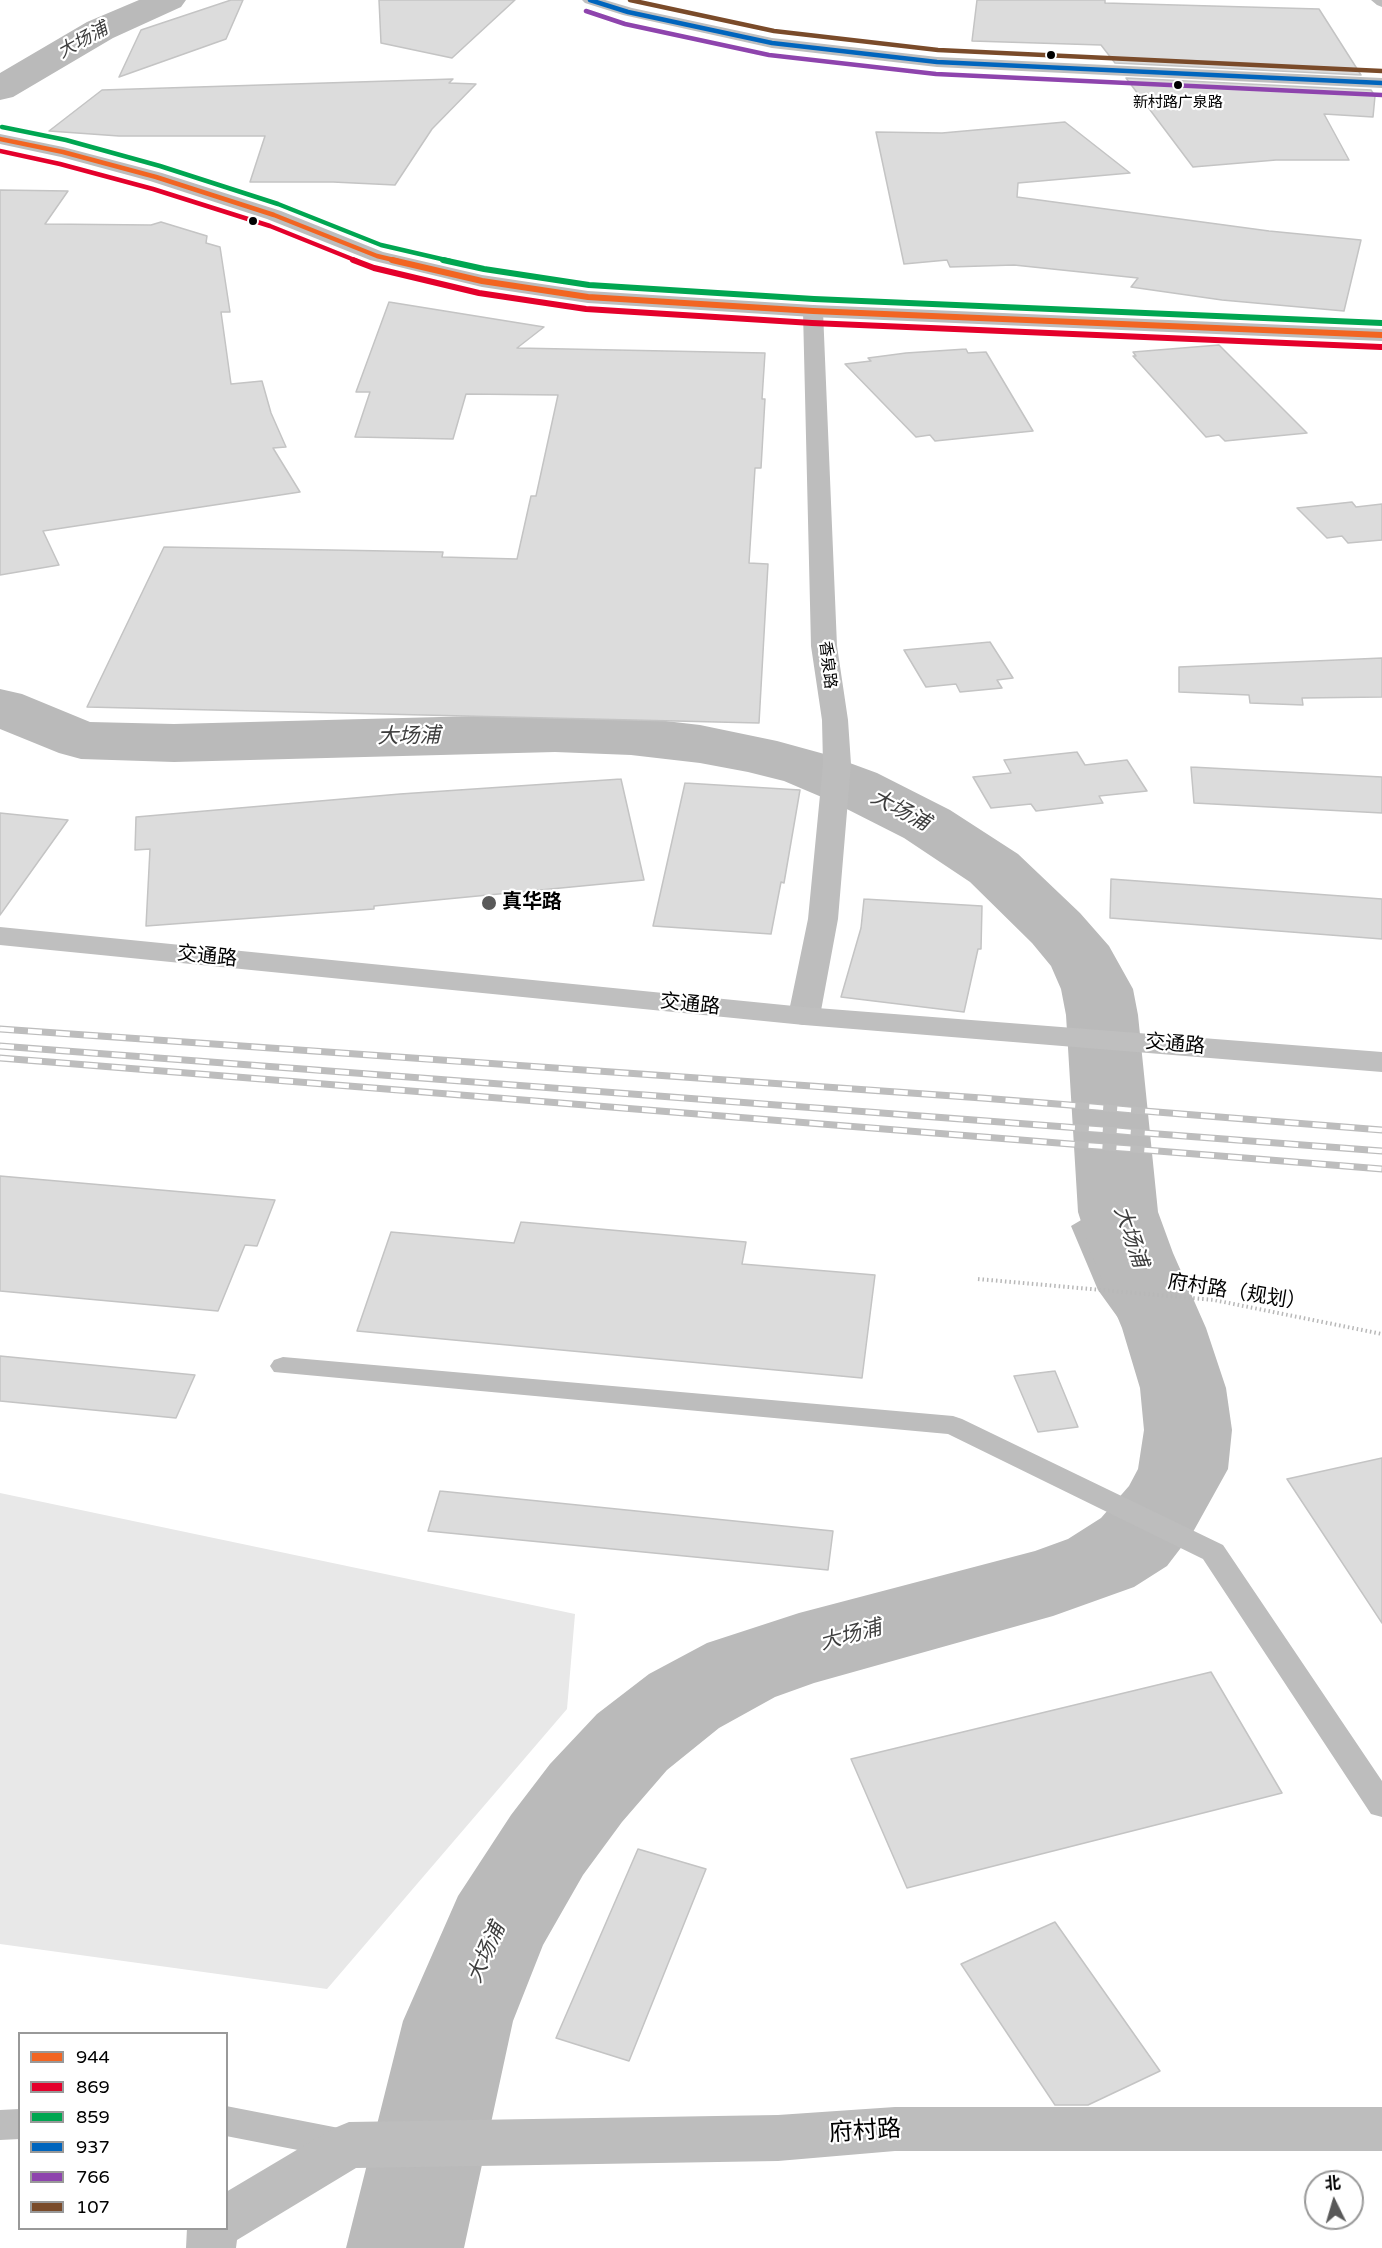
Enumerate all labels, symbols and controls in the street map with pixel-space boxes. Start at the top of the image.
water label: 大场浦 [54,18,112,64]
unlabelled marker [1045,49,1057,61]
marker: 新村路广泉路 [1172,79,1184,91]
place label: 新村路广泉路 [1133,94,1223,112]
unlabelled marker [247,215,259,227]
street label: 香泉路 [815,640,839,690]
water label: 大场浦 [377,724,441,750]
water label: 大场浦 [866,785,934,837]
place label: 真华路 [502,891,562,915]
marker: 真华路 [480,894,498,912]
street label: 交通路 [176,942,238,972]
street label: 交通路 [659,990,721,1020]
street label: 交通路 [1144,1030,1206,1060]
water label: 大场浦 [1108,1203,1152,1271]
street label: 府村路（规划） [1166,1270,1308,1316]
water label: 大场浦 [817,1616,885,1656]
water label: 大场浦 [463,1919,511,1987]
legend [18,2032,228,2230]
text: 944 [76,2046,110,2068]
text: 869 [76,2076,110,2098]
text: 859 [76,2106,110,2128]
street label: 府村路 [828,2115,902,2149]
text: 937 [76,2136,110,2158]
text: 766 [76,2166,110,2188]
north arrow [1304,2170,1364,2230]
text: 北 [1324,2173,1341,2195]
text: 107 [76,2196,110,2218]

